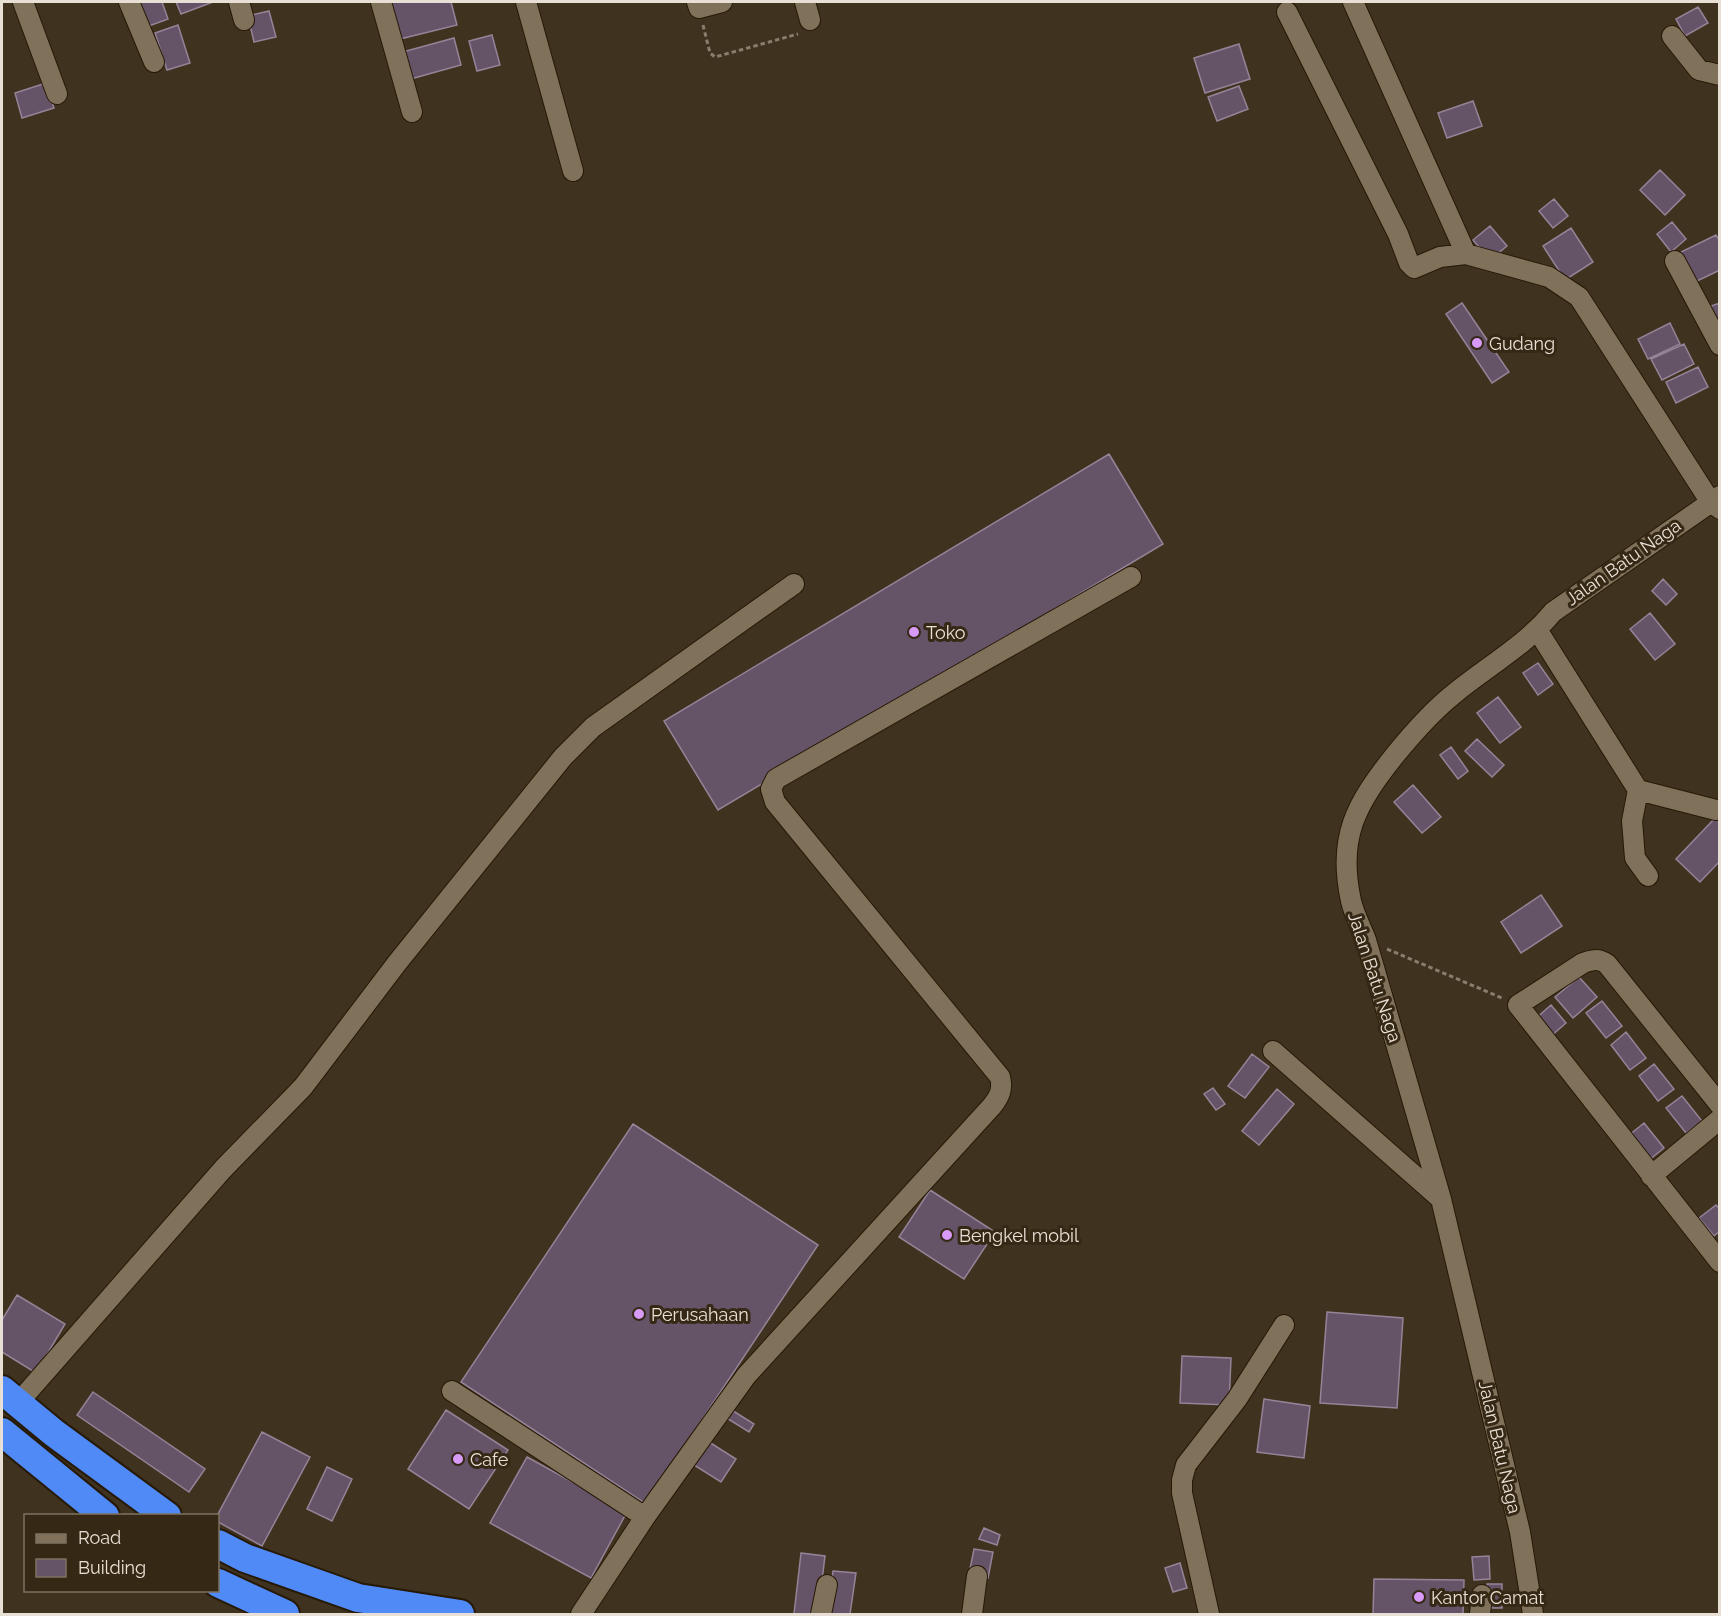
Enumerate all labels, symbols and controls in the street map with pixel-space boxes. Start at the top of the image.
place label: Gudang [1489,333,1555,354]
marker: Gudang [1470,336,1484,350]
street label: Jalan Batu Naga [1561,514,1685,610]
place label: Toko [926,622,966,643]
marker: Toko [907,625,921,639]
street label: Jalan Batu Naga [1344,909,1406,1045]
place label: Bengkel mobil [959,1225,1079,1246]
marker: Bengkel mobil [940,1228,954,1242]
place label: Perusahaan [651,1304,749,1325]
marker: Perusahaan [632,1307,646,1321]
street label: Jalan Batu Naga [1475,1379,1525,1515]
place label: Cafe [470,1449,509,1470]
marker: Cafe [451,1452,465,1466]
legend [24,1514,219,1592]
text: Road [78,1527,121,1548]
text: Building [78,1557,146,1578]
place label: Kantor Camat [1431,1587,1544,1608]
marker: Kantor Camat [1412,1590,1426,1604]

